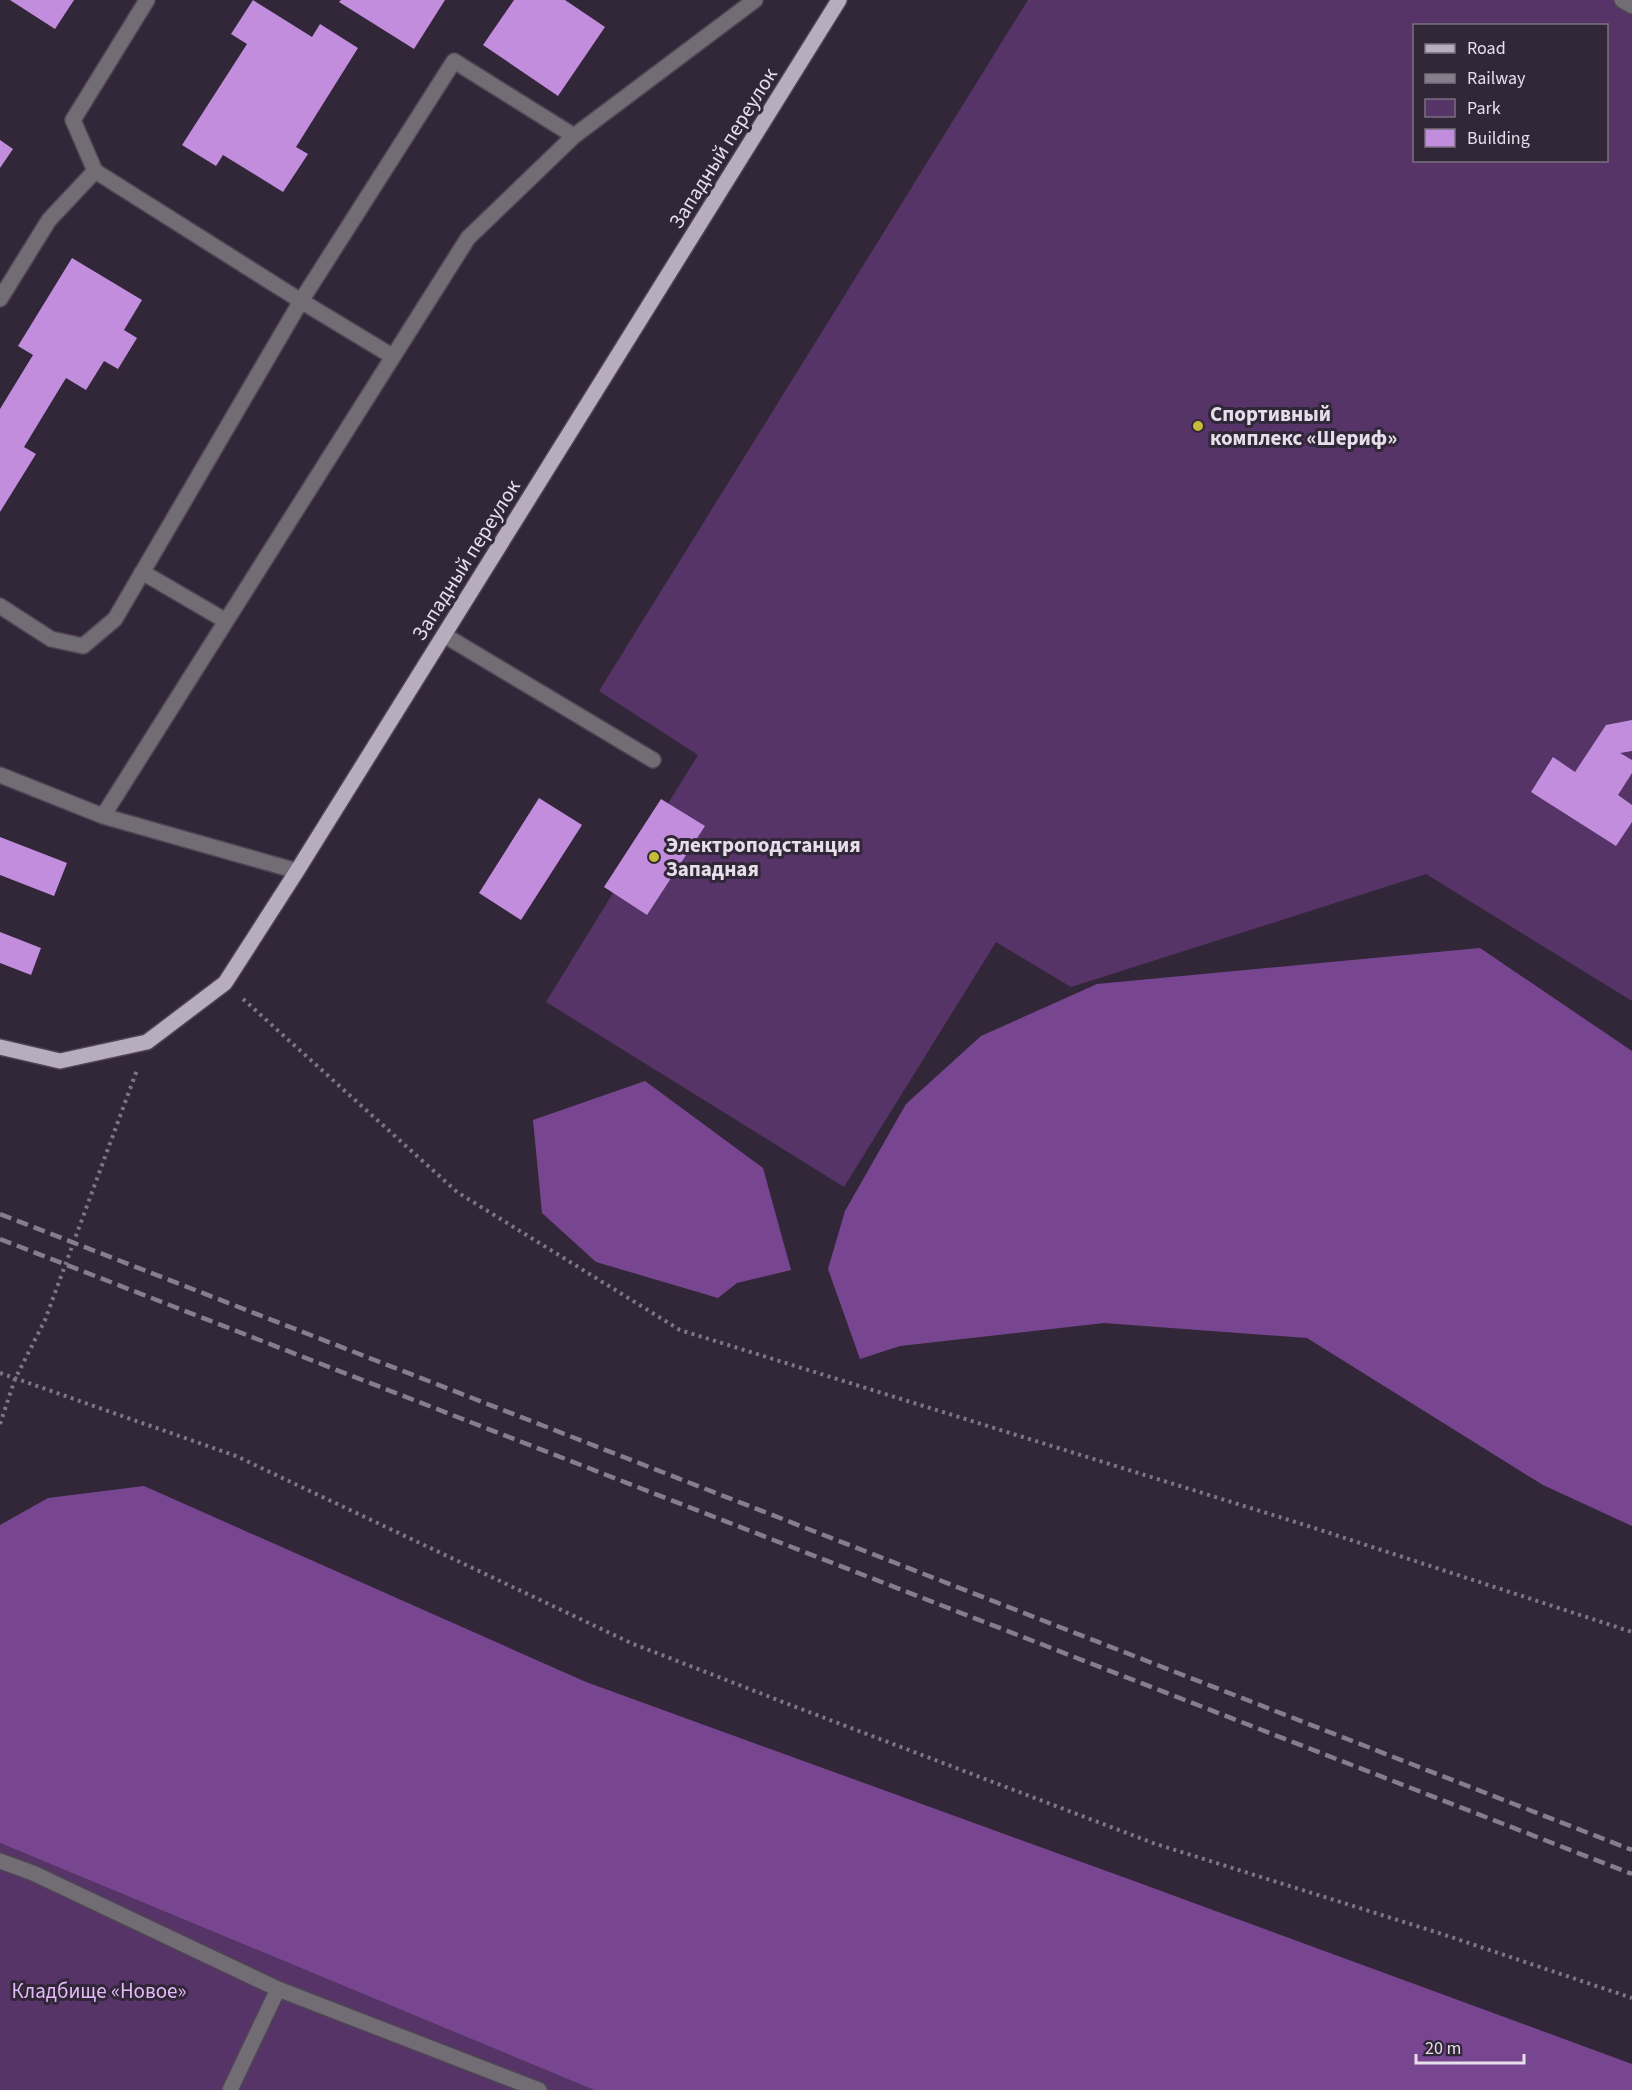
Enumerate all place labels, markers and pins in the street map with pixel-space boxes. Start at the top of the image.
place label: Спортивный комплекс «Шериф» [1210,399,1397,453]
marker: Спортивный комплекс «Шериф» [1191,419,1205,433]
place label: Электроподстанция Западная [666,830,861,884]
marker: Электроподстанция Западная [647,850,661,864]

